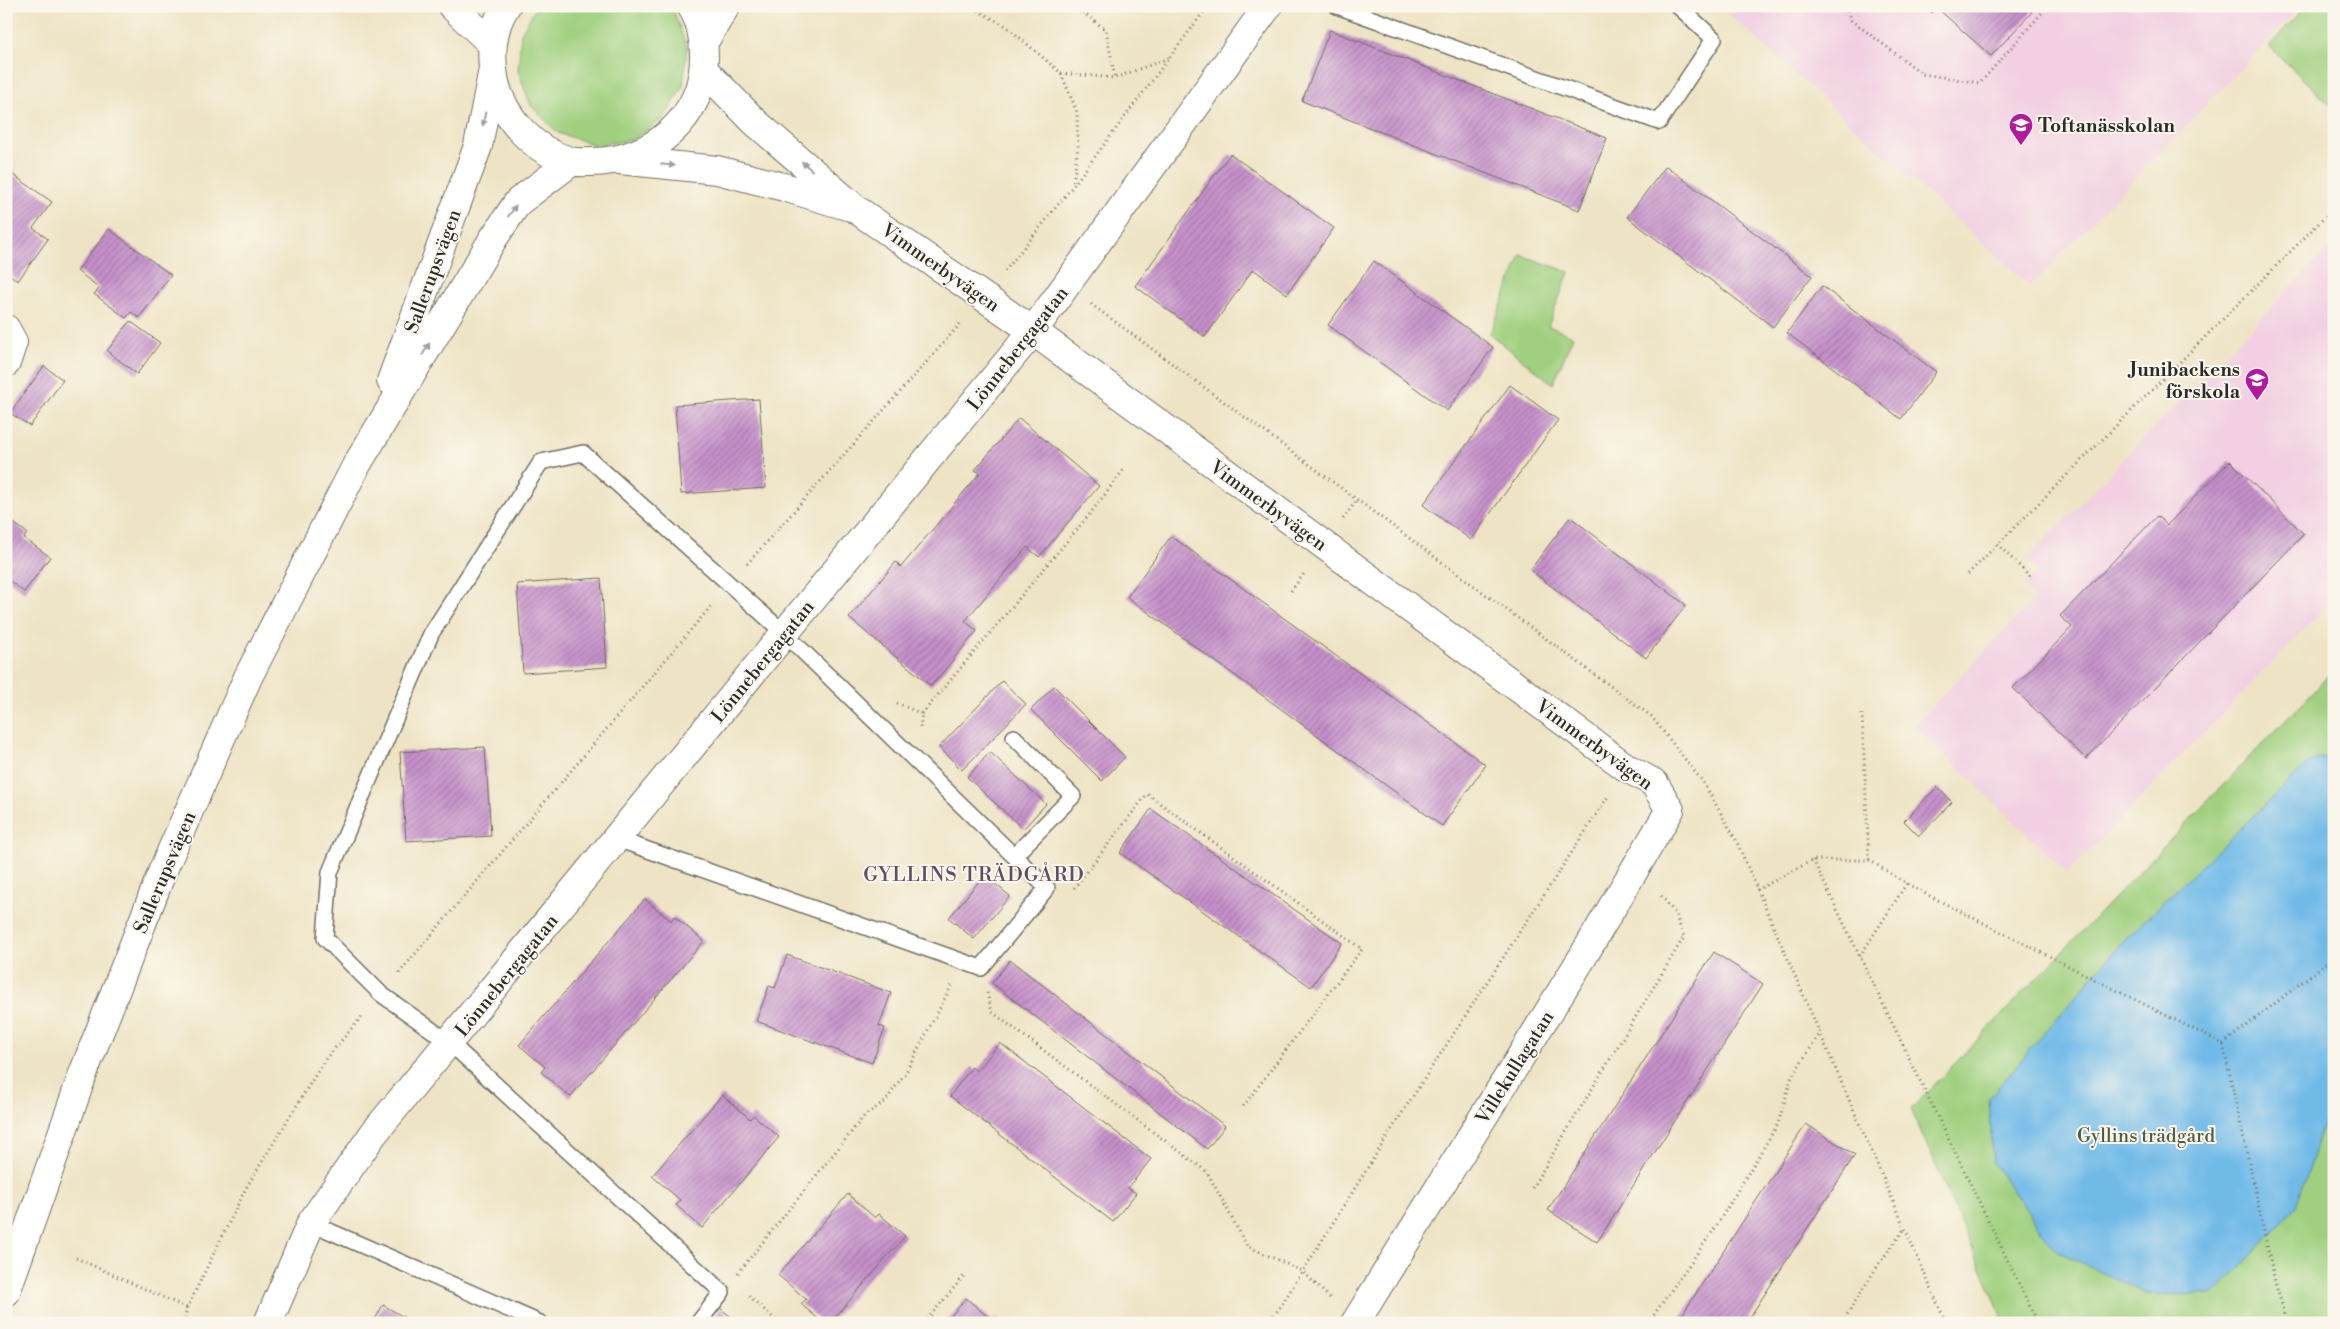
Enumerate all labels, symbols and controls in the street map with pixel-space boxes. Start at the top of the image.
one-way arrow [479,112,487,128]
school or university icon: Toftanässkolan [2008,112,2034,146]
place label: Toftanässkolan [2038,114,2175,138]
one-way arrow [660,161,676,169]
one-way arrow [801,161,814,172]
one-way arrow [507,204,517,218]
street label: Sallerupsvägen [399,206,466,337]
street label: Vimmerbyvägen [876,218,1004,318]
street label: Lönnebergagatan [962,282,1074,415]
one-way arrow [422,343,431,356]
place label: Junibackens förskola [2127,358,2241,404]
school or university icon: Junibackens förskola [2244,367,2270,401]
street label: Vimmerbyvägen [1204,455,1332,556]
street label: Lönnebergagatan [706,595,820,728]
street label: Vimmerbyvägen [1530,694,1658,795]
street label: Sallerupsvägen [128,808,201,937]
district label: GYLLINS TRÄDGÅRD [863,862,1085,888]
street label: Lönnebergagatan [450,909,564,1042]
street label: Villekullagatan [1470,1006,1559,1130]
park label: Gyllins trädgård [2077,1124,2215,1148]

